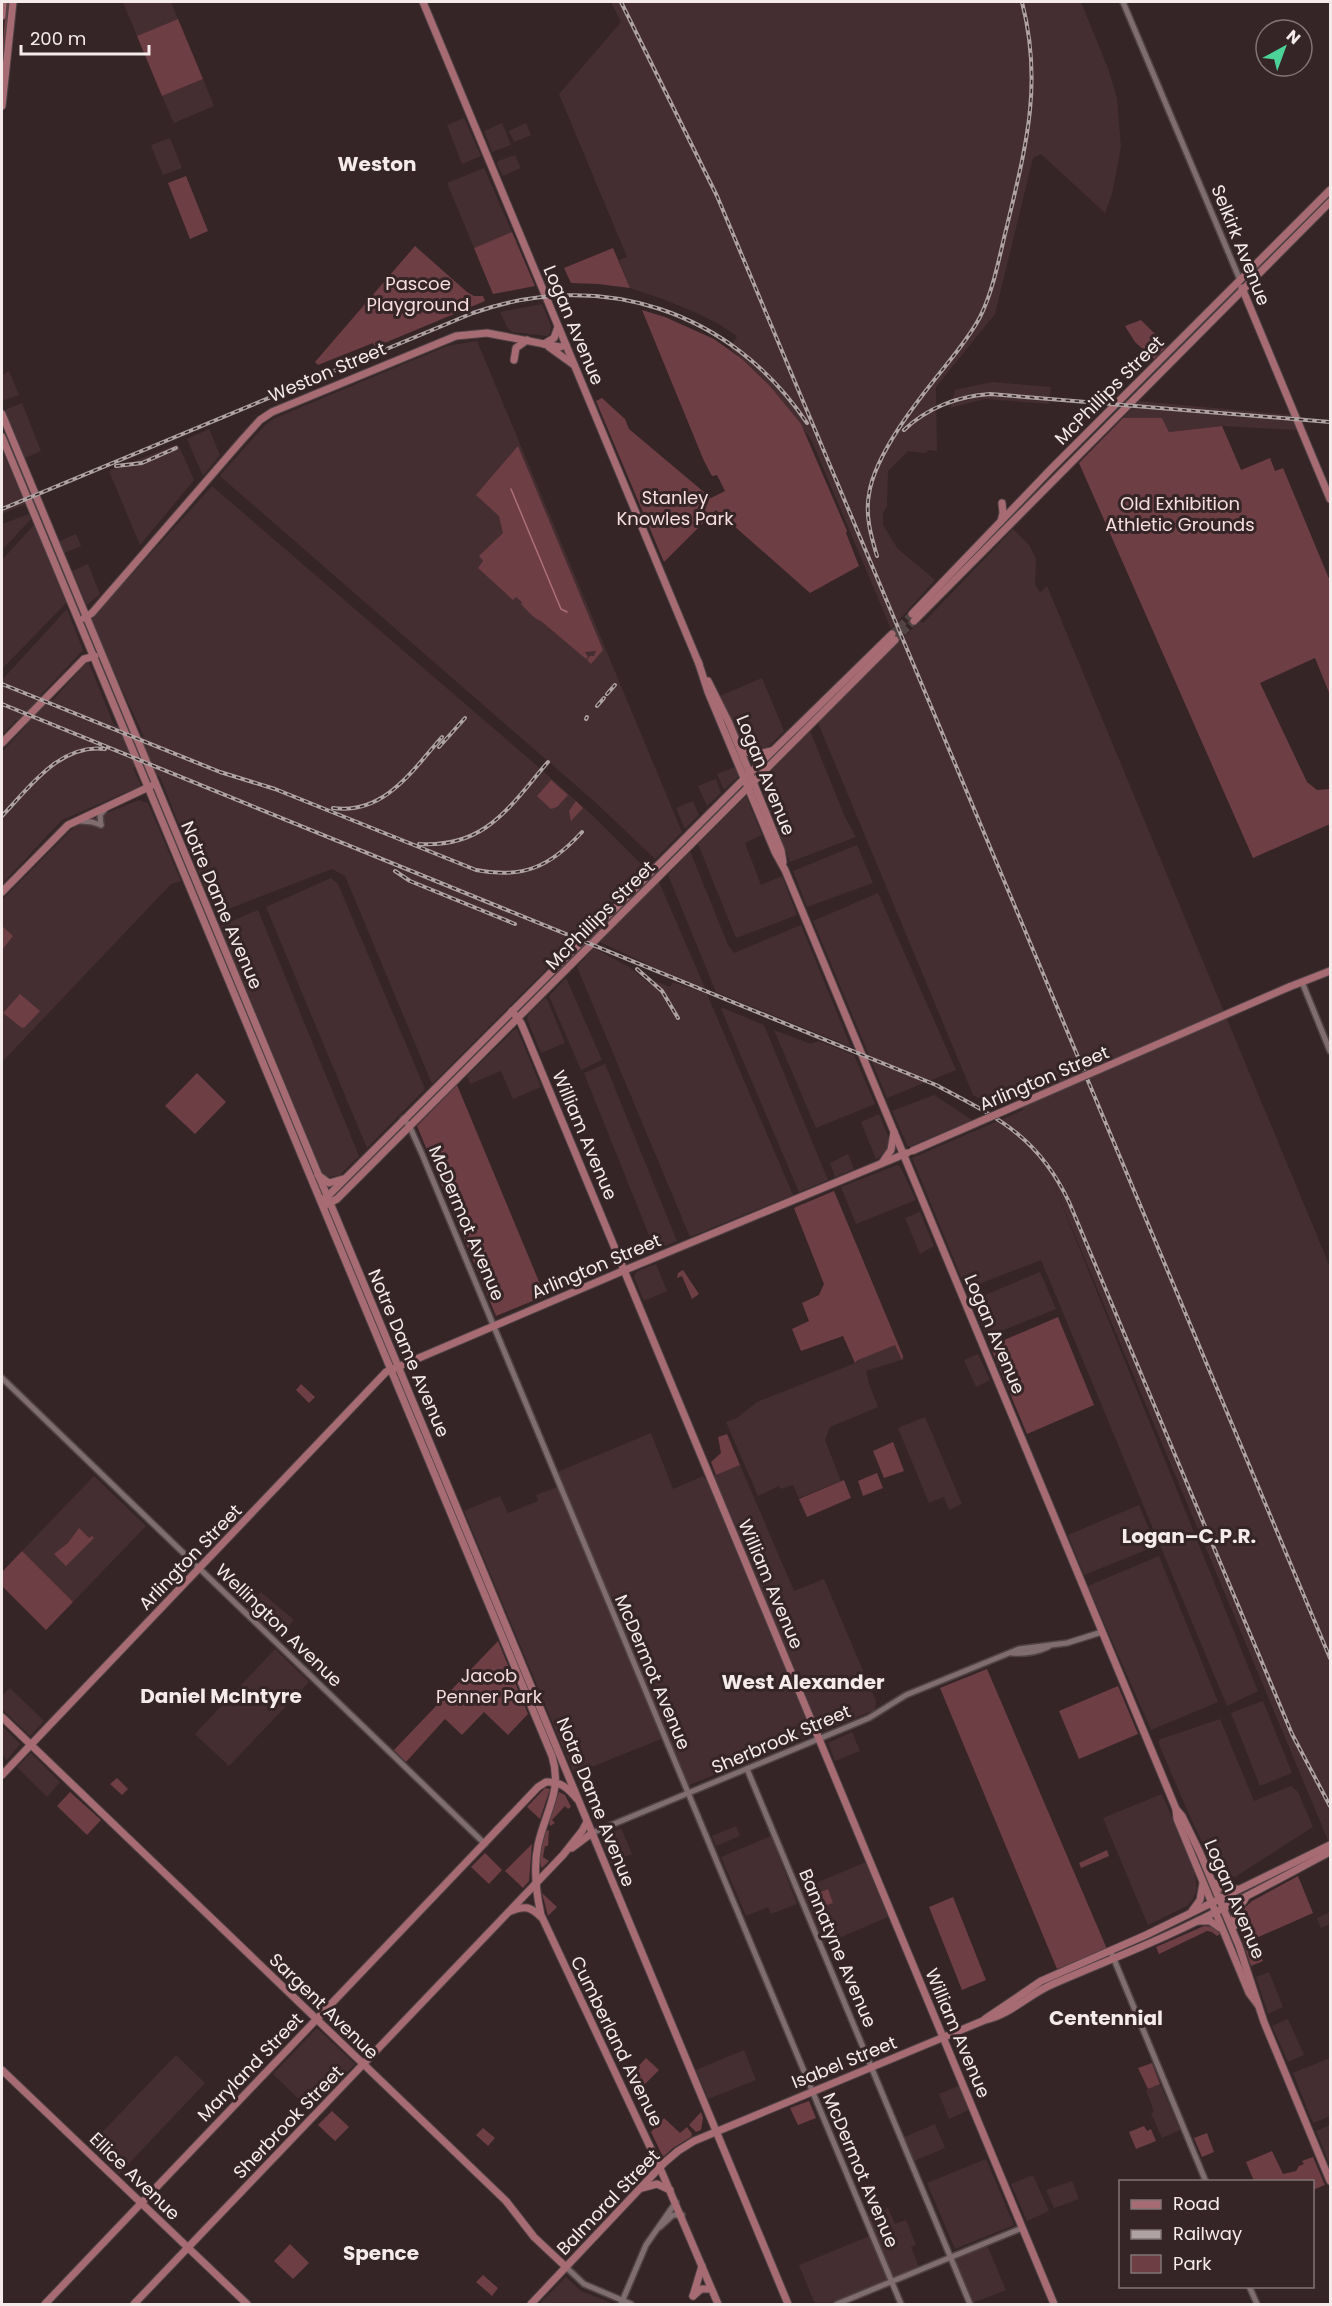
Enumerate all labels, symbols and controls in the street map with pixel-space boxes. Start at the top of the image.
scale bar [21,18,148,56]
north arrow [1254,18,1314,78]
text: N [1281,24,1306,50]
text: 200 m [30,26,86,51]
district label: Weston [338,150,416,178]
street label: Selkirk Avenue [1205,181,1277,309]
street label: Logan Avenue [538,261,610,389]
park label: Pascoe Playground [367,271,469,317]
street label: McPhillips Street [1049,330,1169,450]
street label: Weston Street [264,336,390,408]
park label: Stanley Knowles Park [617,485,734,531]
park label: Old Exhibition Athletic Grounds [1105,491,1255,537]
street label: Logan Avenue [731,711,801,839]
street label: Notre Dame Avenue [175,817,269,993]
street label: McPhillips Street [540,855,660,975]
street label: Arlington Street [975,1039,1113,1117]
street label: William Avenue [546,1066,624,1204]
street label: McDermot Avenue [423,1142,511,1304]
street label: Arlington Street [527,1227,665,1305]
street label: Notre Dame Avenue [362,1265,456,1441]
street label: Logan Avenue [959,1270,1031,1398]
street label: Arlington Street [133,1499,247,1615]
street label: William Avenue [732,1515,810,1653]
district label: Logan–C.P.R. [1122,1522,1256,1550]
street label: Wellington Avenue [210,1558,348,1692]
street label: McDermot Avenue [609,1591,697,1753]
park label: Jacob Penner Park [436,1663,543,1709]
district label: West Alexander [721,1668,885,1696]
district label: Daniel McIntyre [140,1682,302,1710]
street label: Sherbrook Street [708,1698,854,1780]
street label: Notre Dame Avenue [551,1714,641,1890]
street label: Logan Avenue [1199,1835,1271,1963]
street label: Bannatyne Avenue [793,1865,883,2031]
street label: Sargent Avenue [264,1947,384,2065]
street label: Cumberland Avenue [565,1952,669,2130]
street label: William Avenue [919,1964,997,2102]
district label: Centennial [1049,2004,1163,2032]
street label: Maryland Street [192,2007,308,2127]
street label: Isabel Street [788,2030,900,2094]
street label: Sherbrook Street [227,2060,349,2184]
street label: McDermot Avenue [817,2089,905,2251]
street label: Ellice Avenue [84,2126,186,2226]
street label: Balmoral Street [551,2143,665,2261]
legend [1119,2180,1314,2288]
text: Road [1173,2191,1220,2216]
text: Railway [1173,2221,1242,2246]
district label: Spence [343,2239,419,2267]
text: Park [1173,2251,1212,2276]

